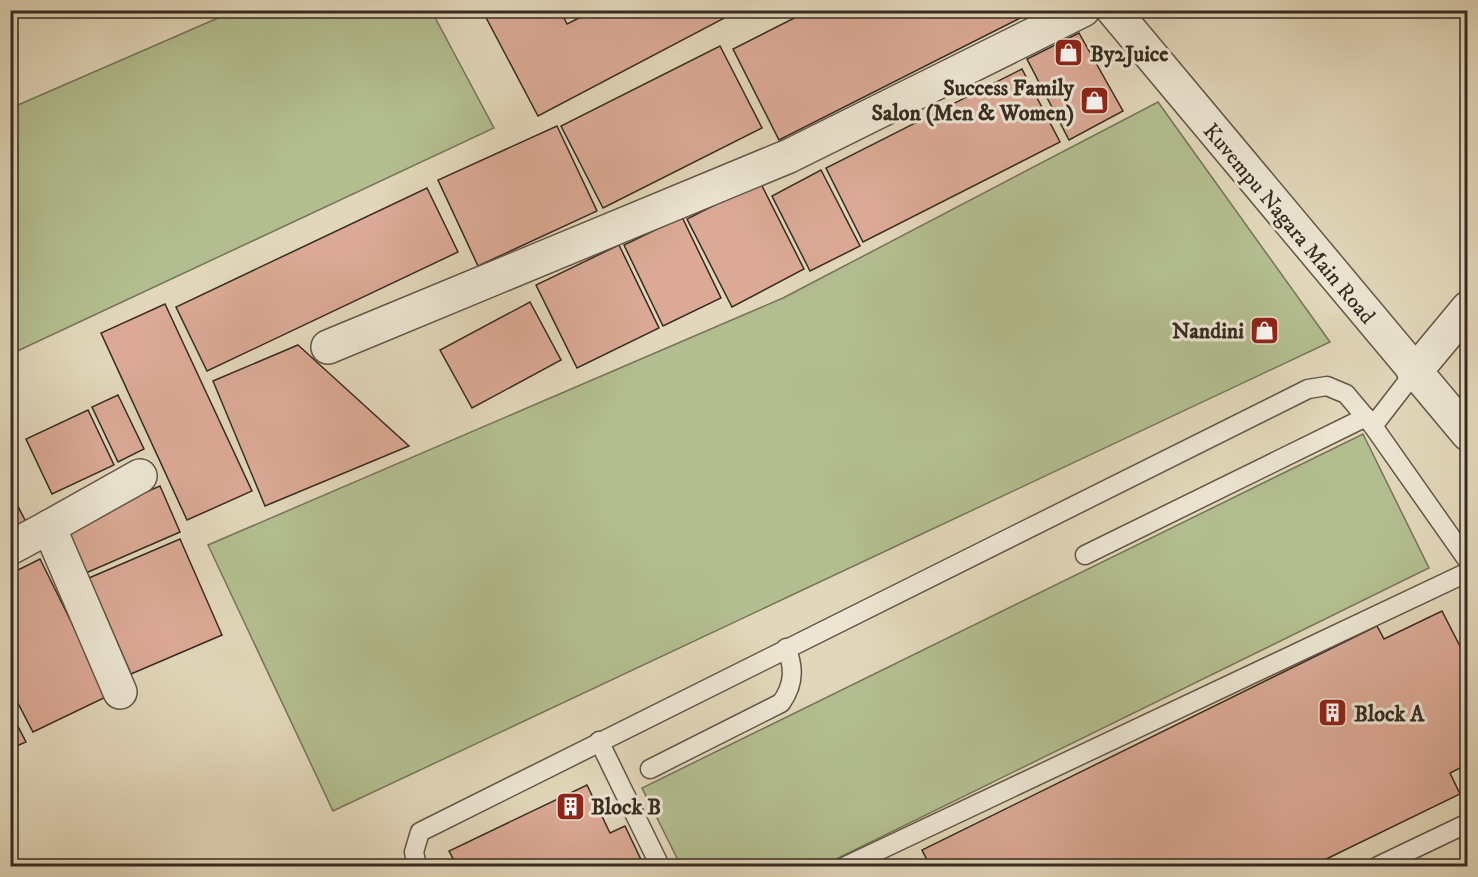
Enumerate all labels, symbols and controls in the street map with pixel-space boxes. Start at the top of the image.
shop icon: By2Juice [1053,37,1085,69]
place label: By2Juice [1090,41,1168,68]
place label: Success Family Salon (Men & Women) [871,75,1075,127]
shop icon: Success Family Salon (Men & Women) [1079,84,1111,116]
street label: Kuvempu Nagara Main Road [1197,118,1381,330]
shop icon: Nandini [1249,314,1281,346]
place label: Nandini [1172,318,1244,345]
building icon: Block A [1317,697,1349,729]
place label: Block A [1354,701,1425,728]
building icon: Block B [554,790,586,822]
place label: Block B [591,794,661,821]

